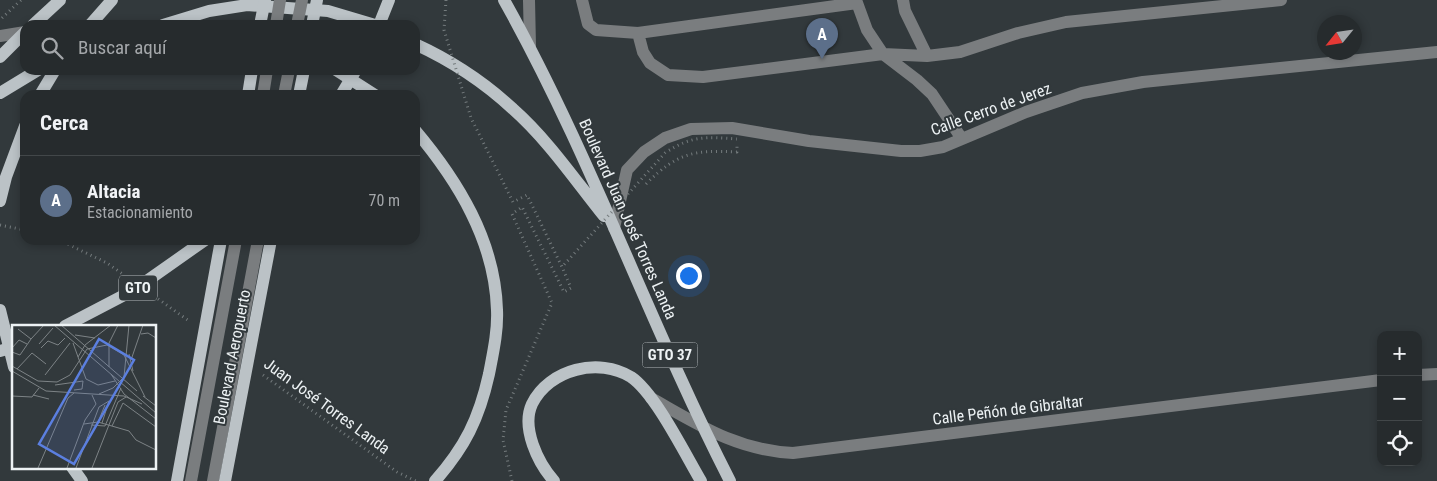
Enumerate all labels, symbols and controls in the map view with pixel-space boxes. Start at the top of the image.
north arrow [1317,15,1362,60]
pin: A [806,18,838,59]
search box [20,20,420,75]
icon: search [38,34,66,62]
text: Buscar aquí [78,36,167,59]
street label: Calle Cerro de Jerez [928,78,1054,140]
text: Cerca [40,111,88,135]
street label: Boulevard Juan José Torres Landa [575,116,681,322]
text: Altacia [87,180,140,203]
text: A [51,191,61,210]
text: 70 m [368,191,400,210]
text: Estacionamiento [87,203,193,222]
your location [676,263,702,289]
road number: GTO [119,276,157,300]
street label: Boulevard Aeropuerto [210,288,254,426]
inset map [12,325,156,468]
map controls [1377,331,1422,466]
button: + [1377,331,1422,376]
road number: GTO 37 [642,342,698,368]
street label: Juan José Torres Landa [260,354,394,458]
button: − [1377,376,1422,421]
street label: Calle Peñón de Gibraltar [931,391,1085,429]
button: locate [1377,421,1422,466]

